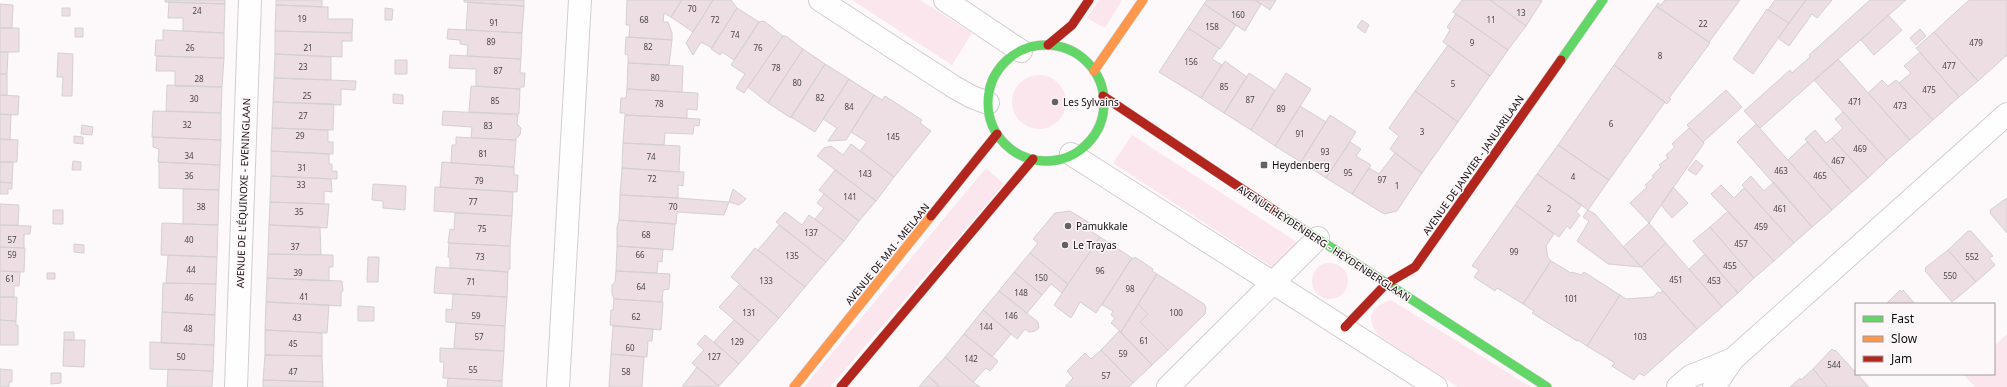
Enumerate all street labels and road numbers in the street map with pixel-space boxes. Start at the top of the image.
street label: AVENUE DE JANVIER - JANUARILAAN [1419,92,1527,238]
street label: AVENUE DE L'ÉQUINOXE - EVENINGLAAN [233,98,253,288]
street label: AVENUE HEYDENBERG - HEYDENBERGLAAN [1235,182,1413,304]
street label: AVENUE DE MAI - MEILAAN [842,200,932,308]

